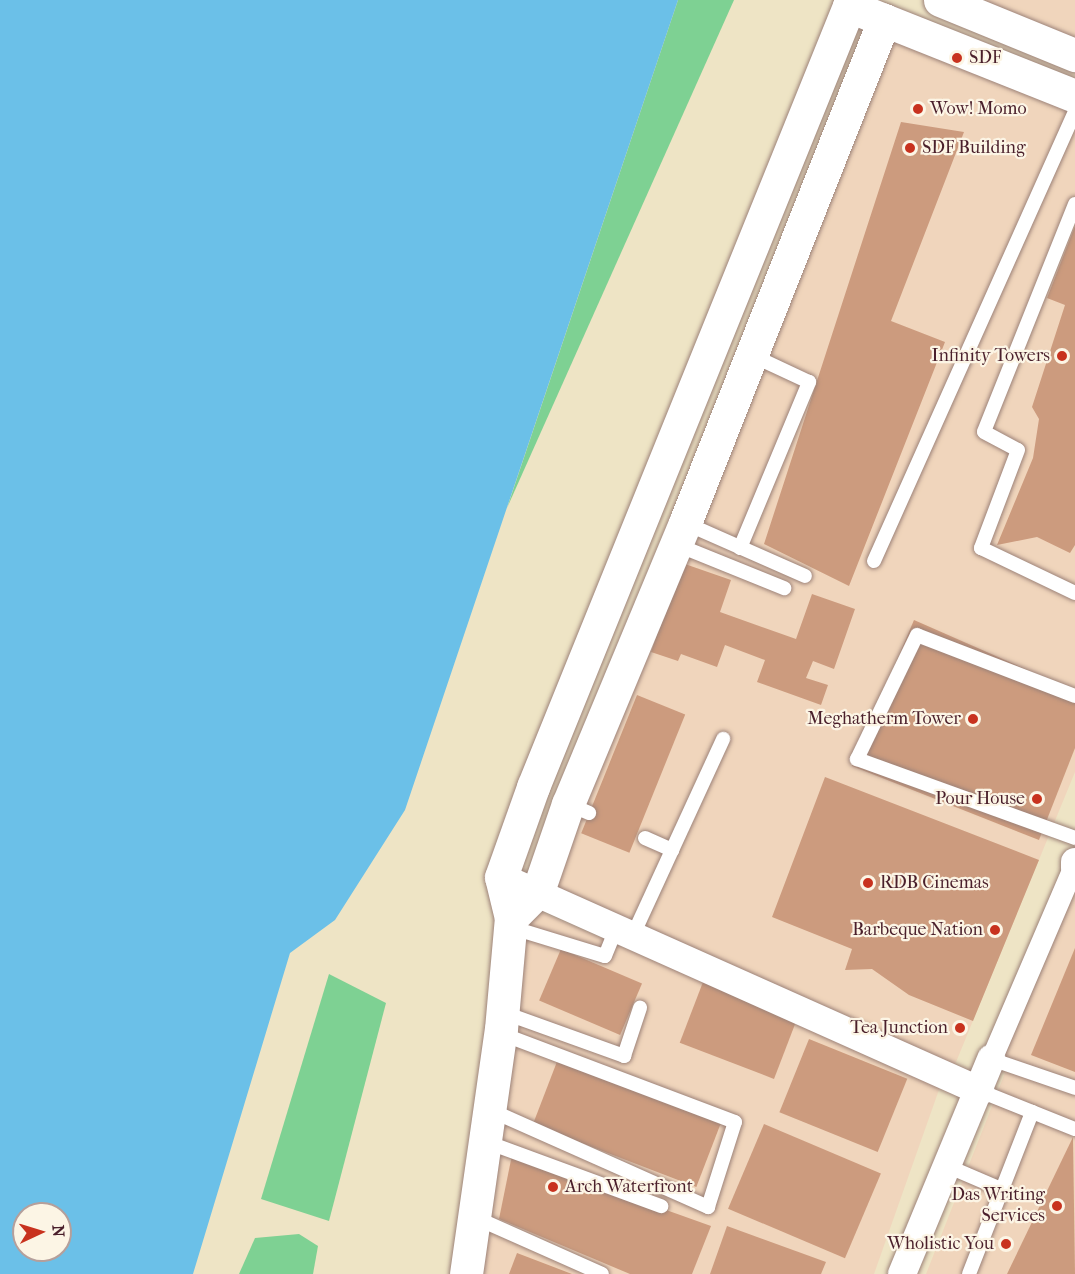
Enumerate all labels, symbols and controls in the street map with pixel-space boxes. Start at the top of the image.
place label: SDF [969,47,1001,69]
marker: SDF [950,51,964,65]
place label: Wow! Momo [930,98,1027,120]
marker: Wow! Momo [911,102,925,116]
place label: SDF Building [922,137,1026,159]
marker: SDF Building [903,141,917,155]
place label: Infinity Towers [932,345,1050,367]
marker: Infinity Towers [1055,349,1069,363]
place label: Meghatherm Tower [807,708,961,730]
marker: Meghatherm Tower [966,712,980,726]
place label: Pour House [935,788,1025,810]
marker: Pour House [1030,792,1044,806]
place label: RDB Cinemas [880,872,989,894]
marker: RDB Cinemas [861,876,875,890]
place label: Barbeque Nation [852,919,983,941]
marker: Barbeque Nation [988,923,1002,937]
place label: Tea Junction [850,1017,948,1039]
marker: Tea Junction [953,1021,967,1035]
place label: Arch Waterfront [565,1176,693,1198]
marker: Arch Waterfront [546,1180,560,1194]
place label: Das Writing Services [951,1185,1045,1228]
marker: Das Writing Services [1050,1199,1064,1213]
north arrow [12,1202,72,1262]
text: N [49,1224,68,1238]
place label: Wholistic You [887,1233,994,1255]
marker: Wholistic You [999,1237,1013,1251]

